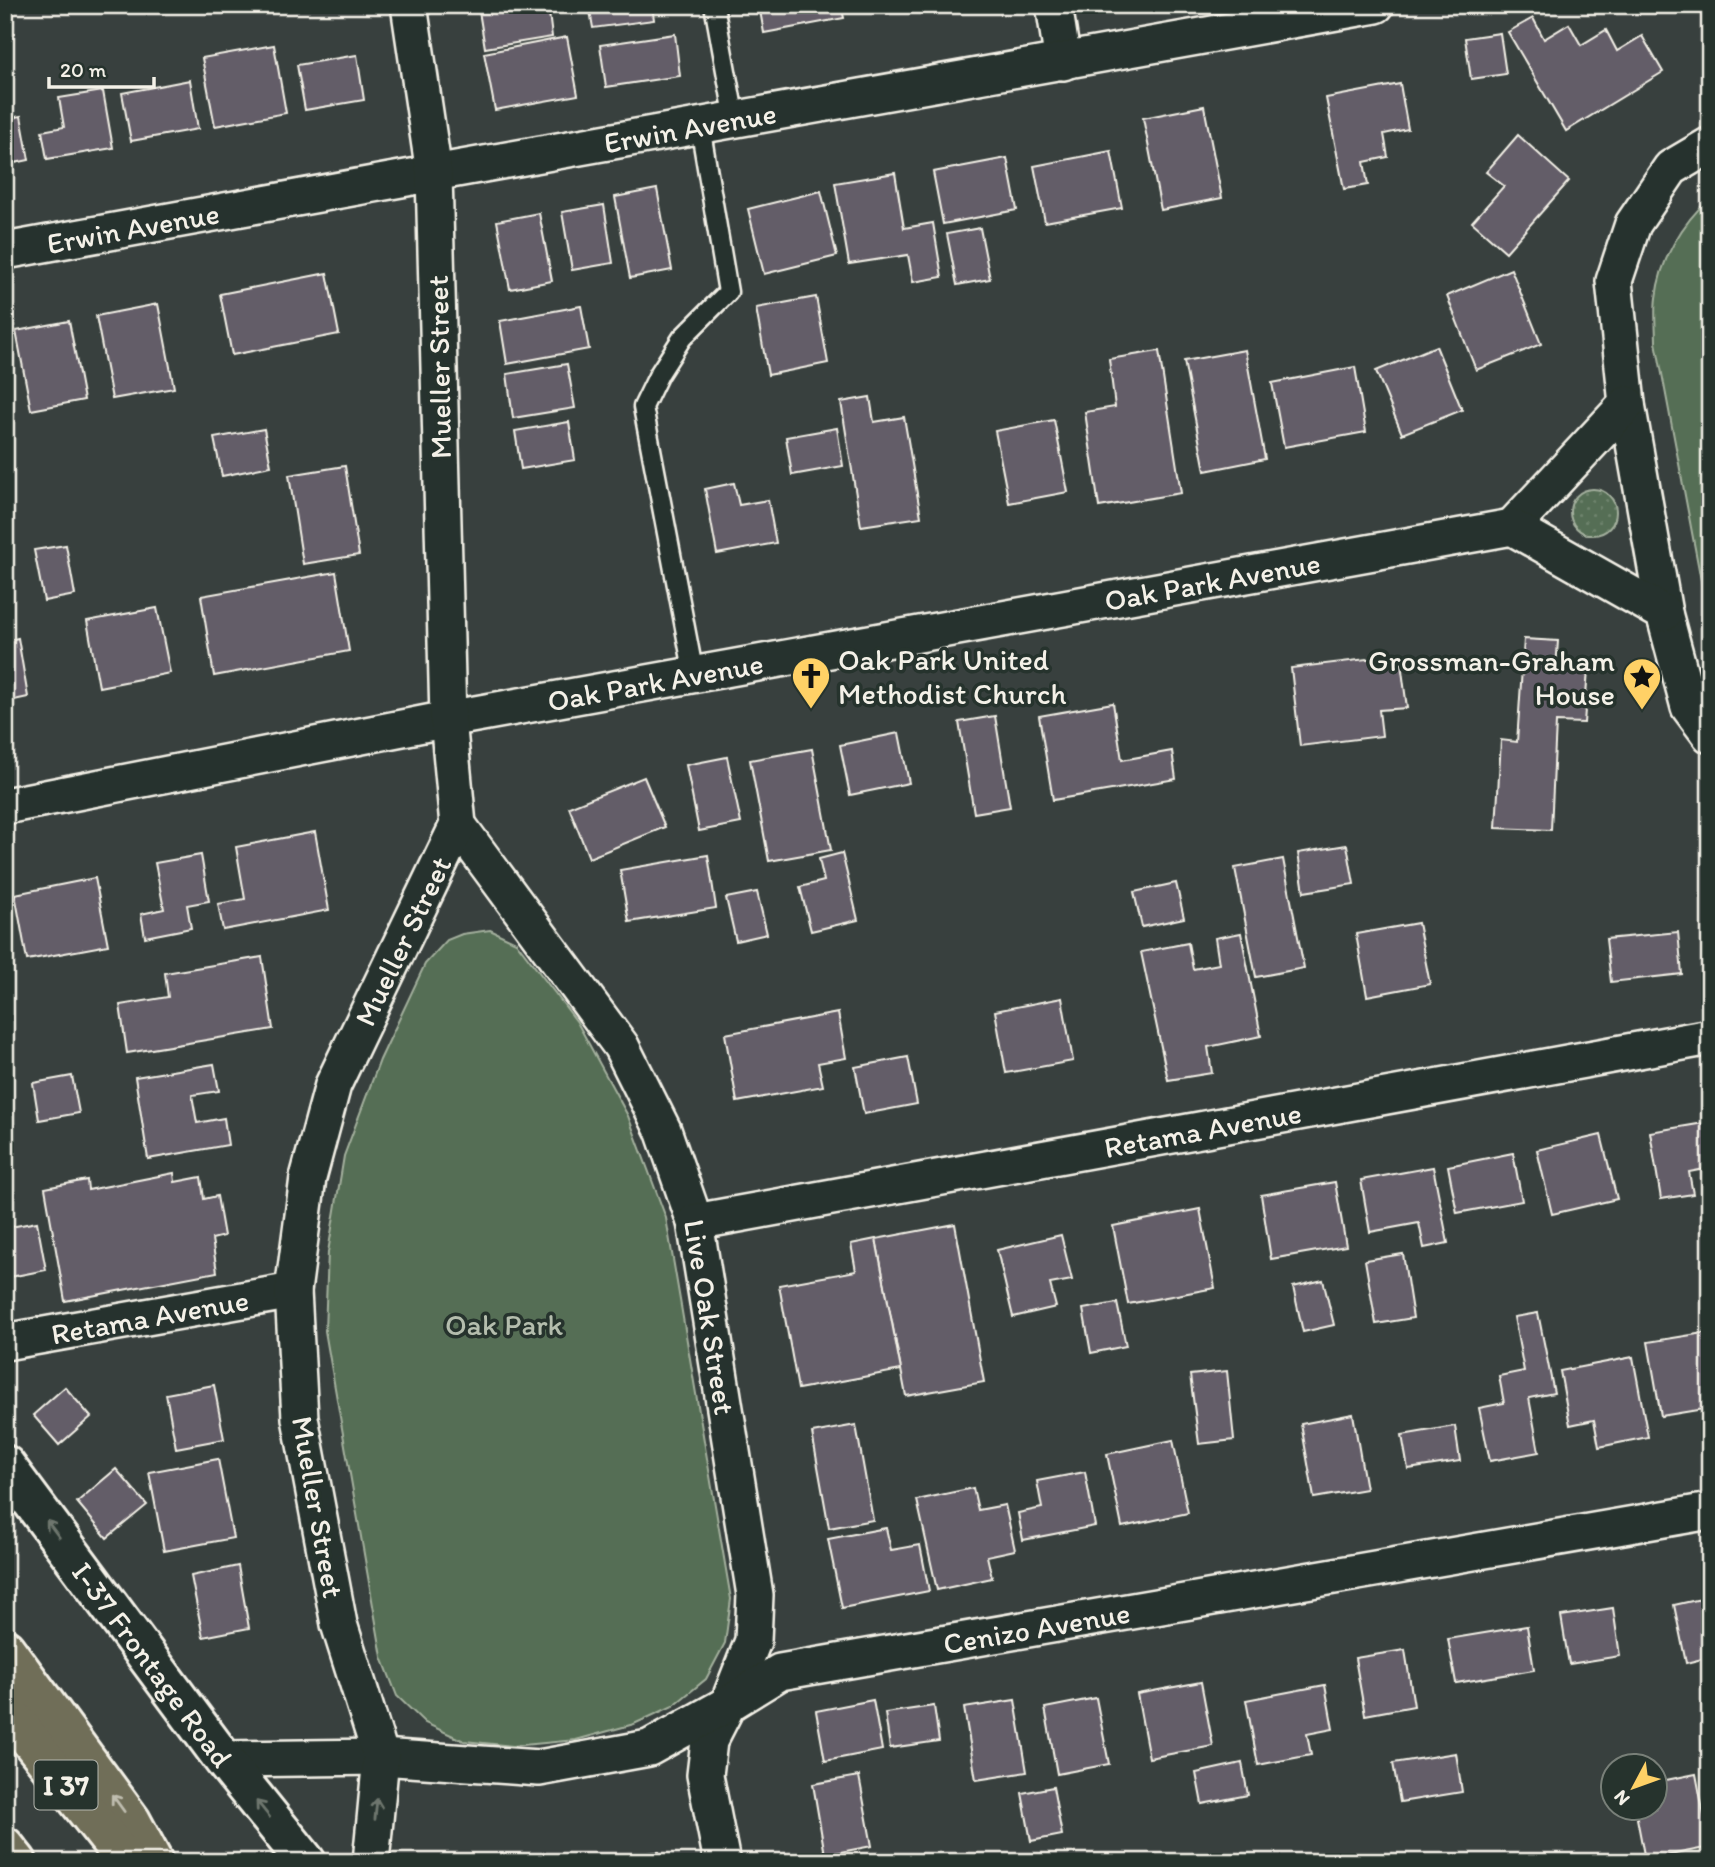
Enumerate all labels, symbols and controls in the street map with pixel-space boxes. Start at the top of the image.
scale bar [49,46,154,90]
text: 20 m [60,57,107,82]
street label: Erwin Avenue [601,94,779,161]
street label: Erwin Avenue [44,194,222,262]
street label: Mueller Street [419,275,459,459]
street label: Oak Park Avenue [1101,543,1323,619]
place label: Oak Park United Methodist Church [838,641,1066,712]
place label: Grossman-Graham House [1368,642,1615,713]
street label: Oak Park Avenue [544,644,766,719]
church icon: Oak Park United Methodist Church [790,655,832,710]
place icon: Grossman-Graham House [1621,656,1663,711]
street label: Mueller Street [346,850,459,1032]
street label: Retama Avenue [1101,1093,1304,1166]
street label: Live Oak Street [676,1217,744,1417]
street label: Retama Avenue [48,1281,251,1352]
park label: Oak Park [445,1306,564,1343]
street label: Mueller Street [284,1413,352,1601]
one-way arrow [45,1520,60,1539]
street label: I-37 Frontage Road [64,1554,241,1774]
street label: Cenizo Avenue [940,1593,1133,1662]
north arrow [1600,1752,1670,1822]
road number: I 37 [34,1760,98,1810]
text: N [1609,1785,1634,1810]
one-way arrow [111,1794,126,1813]
one-way arrow [370,1798,383,1821]
one-way arrow [255,1800,271,1818]

